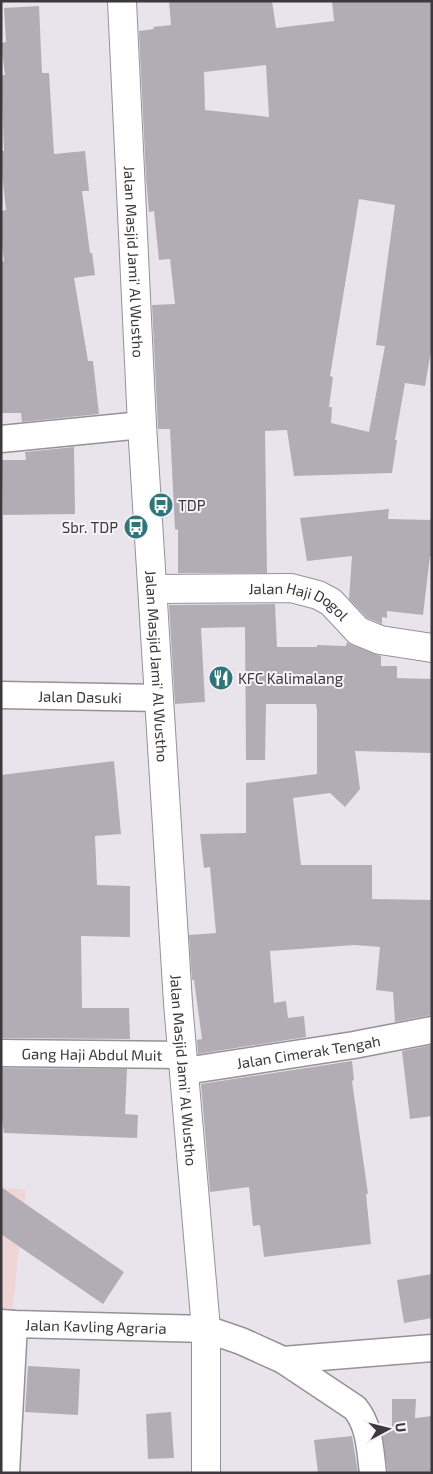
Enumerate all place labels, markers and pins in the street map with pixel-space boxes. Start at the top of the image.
bus stop icon: TDP [148,492,174,518]
place label: TDP [178,496,206,514]
bus stop icon: Sbr. TDP [123,514,149,540]
place label: Sbr. TDP [62,518,118,536]
restaurant icon: KFC Kalimalang [208,665,234,691]
place label: KFC Kalimalang [238,669,344,687]

